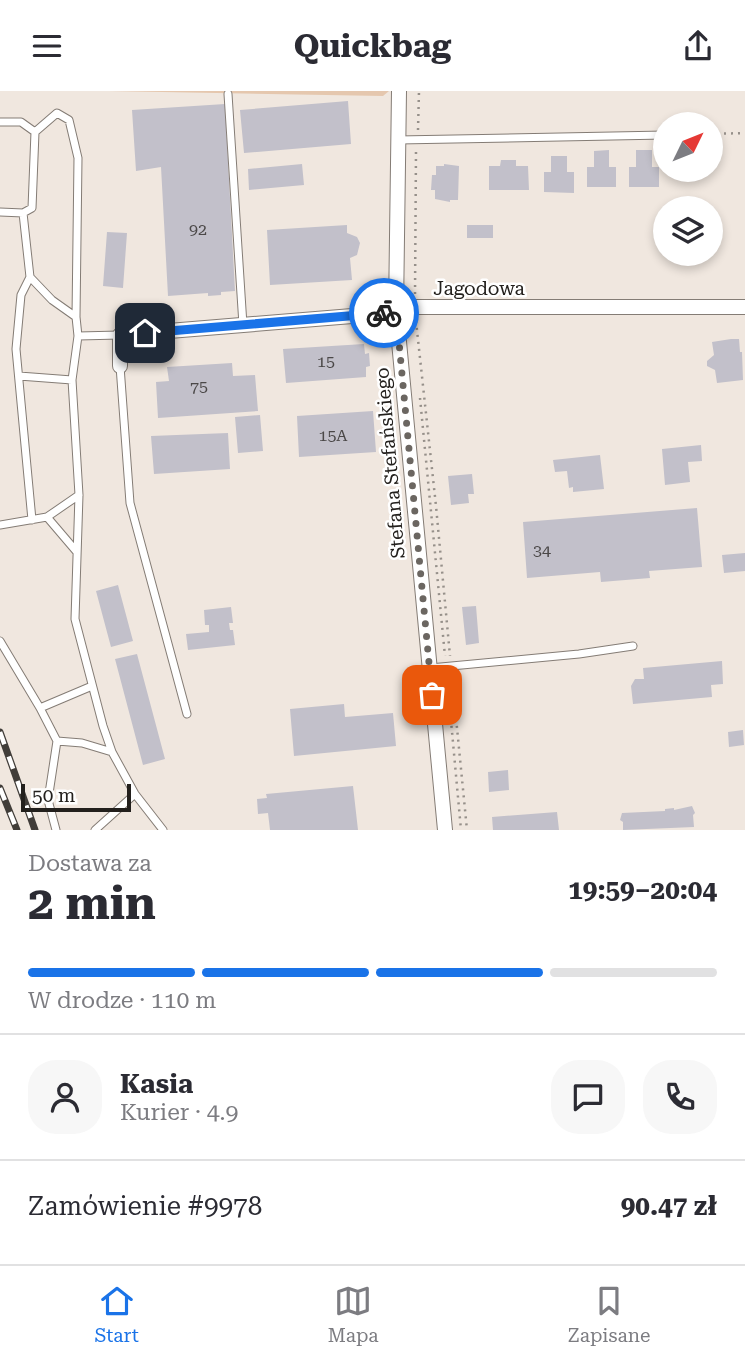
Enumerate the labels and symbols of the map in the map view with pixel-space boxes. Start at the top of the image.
north arrow [653,112,723,182]
house number: 92 [189,220,207,239]
street label: Jagodowa [433,277,526,300]
courier [349,278,419,348]
pin [115,303,175,363]
house number: 15 [317,352,335,371]
street label: Stefana Stefańskiego [370,366,410,560]
house number: 75 [190,377,208,396]
house number: 15A [318,426,348,445]
house number: 34 [533,541,551,560]
pin [402,665,462,725]
scale bar [21,781,131,813]

